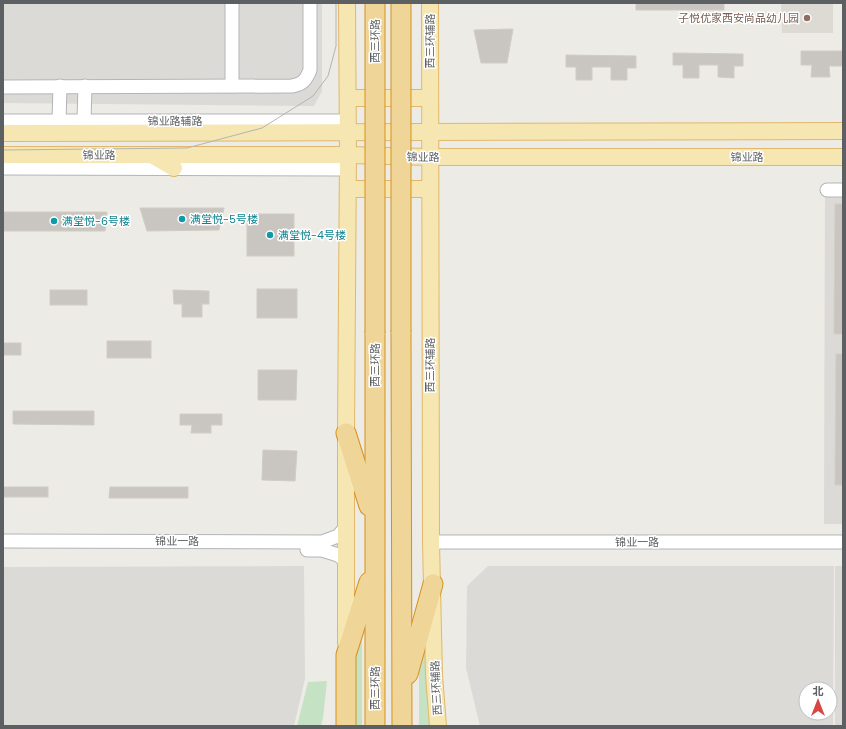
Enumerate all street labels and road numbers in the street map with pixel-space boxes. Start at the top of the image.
street label: 西三环辅路 [422,14,438,69]
street label: 西三环路 [367,19,383,63]
street label: 锦业路辅路 [148,113,203,129]
street label: 锦业路 [83,147,116,163]
street label: 锦业路 [406,149,440,165]
street label: 锦业路 [731,149,764,165]
street label: 西三环辅路 [422,338,438,393]
street label: 西三环路 [367,343,383,387]
street label: 锦业一路 [155,533,199,549]
street label: 锦业一路 [615,534,659,550]
street label: 西三环辅路 [427,660,445,716]
street label: 西三环路 [367,666,383,710]

